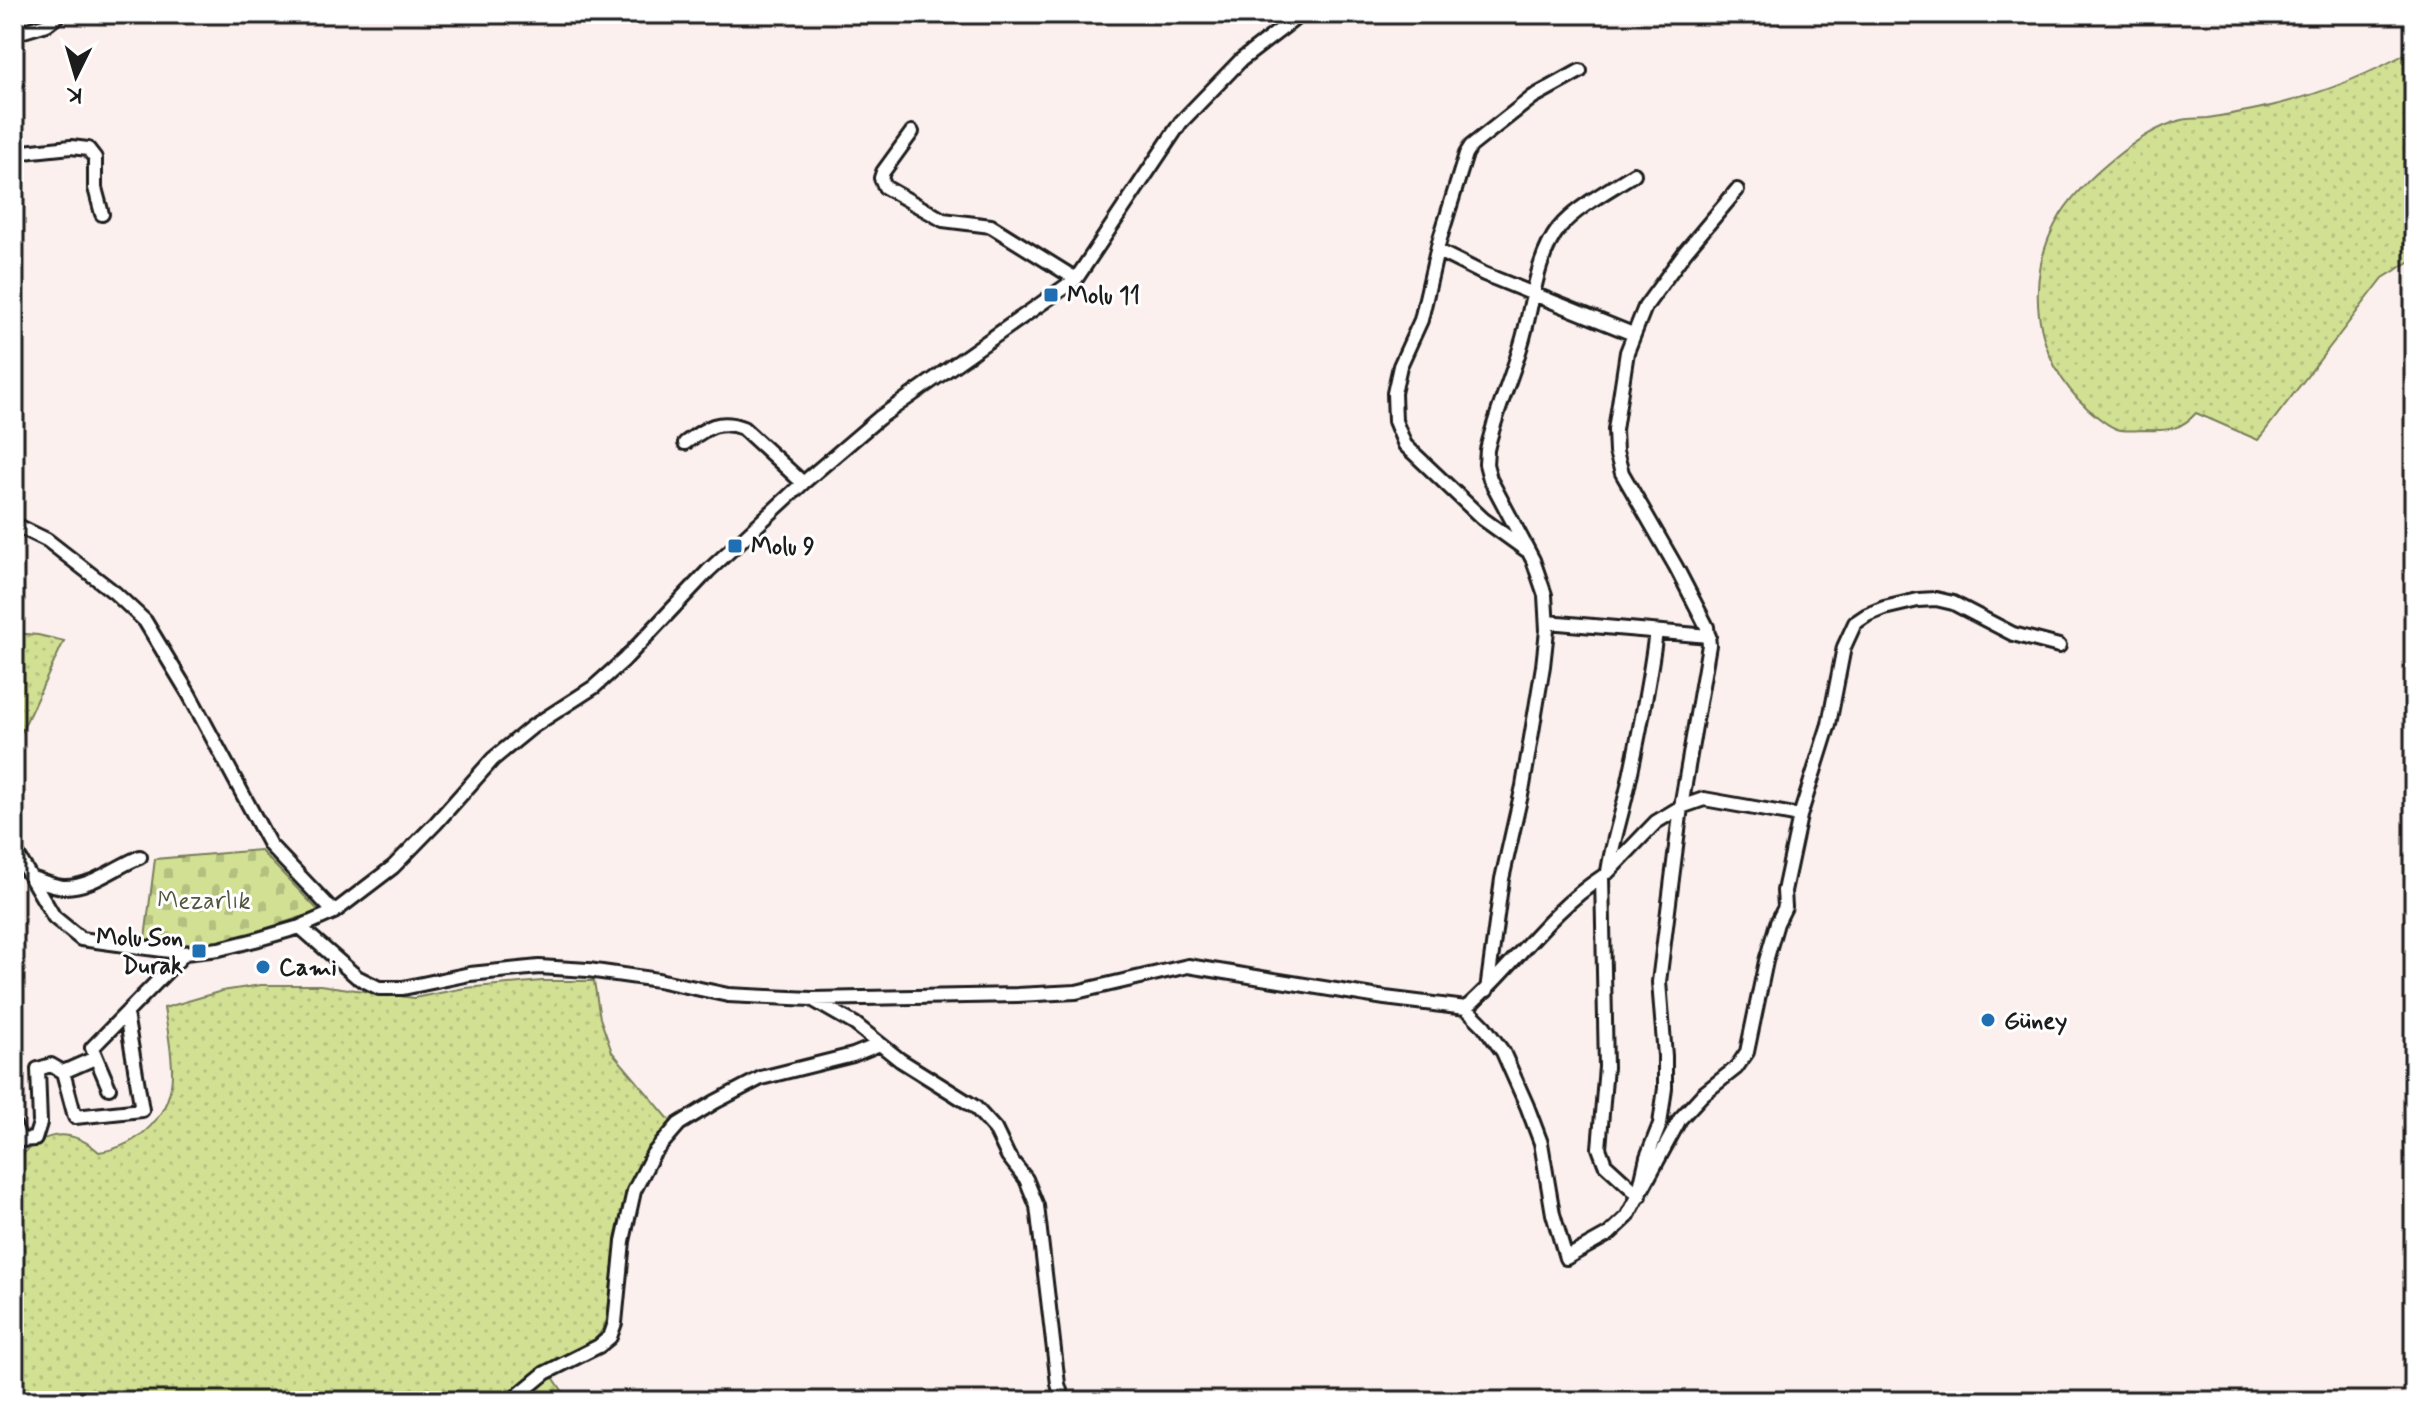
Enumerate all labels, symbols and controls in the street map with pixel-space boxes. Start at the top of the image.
north arrow [36,36,116,116]
text: K [65,79,83,109]
place label: Molu 11 [1067,281,1140,312]
marker: Molu 11 [1042,286,1060,304]
place label: Molu 9 [751,532,815,563]
marker: Molu 9 [726,537,744,555]
park label: Mezarlık [157,886,251,917]
place label: Molu Son Durak [96,923,183,982]
marker: Molu Son Durak [190,942,208,960]
place label: Cami [279,953,337,984]
marker: Cami [254,958,272,976]
place label: Güney [2004,1006,2067,1037]
marker: Güney [1979,1011,1997,1029]

